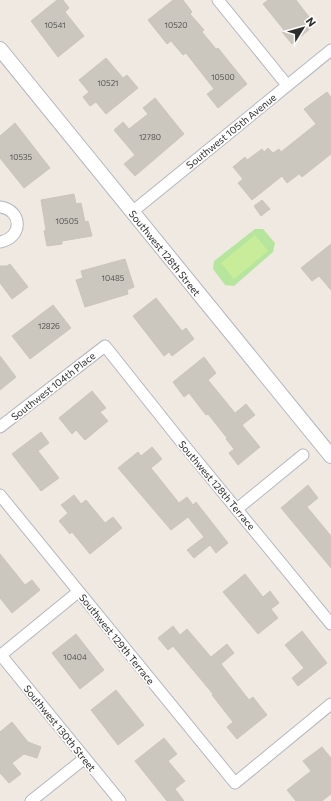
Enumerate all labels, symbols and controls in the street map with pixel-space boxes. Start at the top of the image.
north arrow [283,8,323,48]
text: N [304,14,319,29]
house number: 10541 [44,20,66,30]
house number: 10520 [165,20,187,30]
house number: 10500 [211,72,235,82]
house number: 10521 [97,78,119,88]
street label: Southwest 105th Avenue [184,91,278,171]
house number: 12780 [139,132,161,142]
house number: 10535 [10,152,33,162]
street label: Southwest 128th Street [127,208,203,298]
house number: 10505 [55,216,79,226]
house number: 10485 [102,273,125,283]
house number: 12826 [38,321,60,331]
street label: Southwest 104th Place [8,349,98,423]
street label: Southwest 128th Terrace [176,438,258,532]
street label: Southwest 129th Terrace [77,591,157,687]
house number: 10404 [63,652,87,662]
street label: Southwest 130th Street [22,683,98,773]

